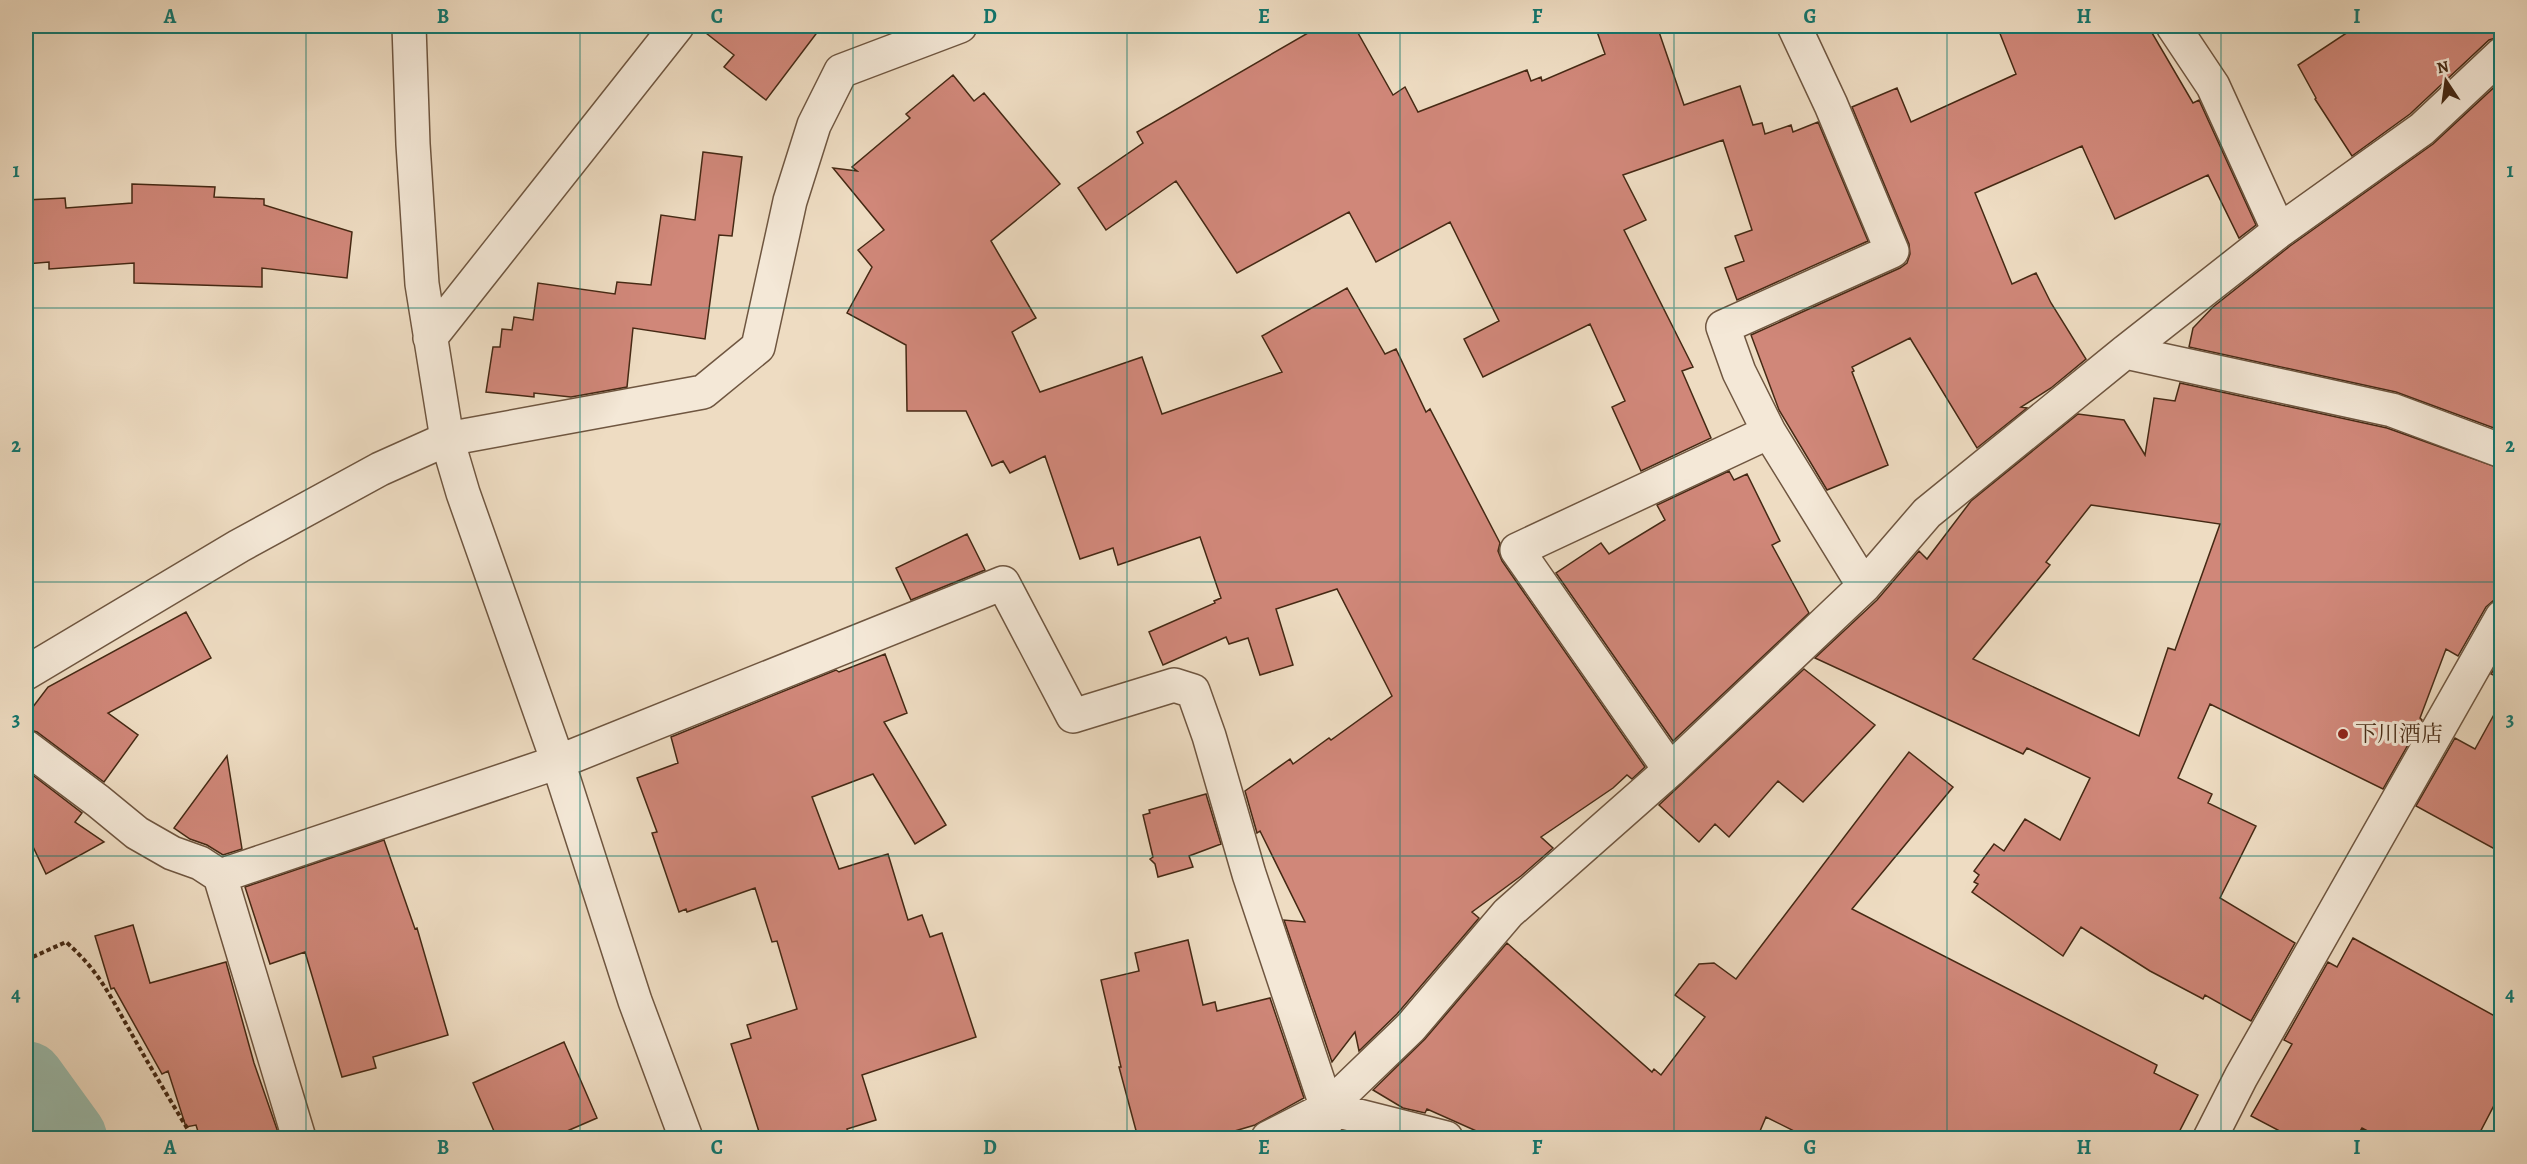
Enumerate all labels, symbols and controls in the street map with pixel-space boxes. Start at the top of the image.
text: A [163,3,177,30]
text: B [437,3,449,30]
text: C [711,3,723,30]
text: D [983,3,997,30]
text: E [1258,3,1270,30]
text: F [1532,3,1543,30]
text: G [1803,3,1817,30]
text: H [2077,3,2092,30]
text: I [2353,3,2361,30]
north arrow [2416,51,2476,111]
text: N [2435,55,2451,79]
text: 1 [12,157,20,184]
text: 1 [2506,157,2514,184]
text: 2 [11,432,21,459]
text: 2 [2505,432,2515,459]
text: 3 [12,706,20,733]
text: 3 [2506,706,2514,733]
place label: 下川酒店 [2355,719,2443,749]
marker: 下川酒店 [2336,727,2350,741]
text: 4 [11,981,21,1008]
text: 4 [2505,981,2515,1008]
text: A [163,1134,177,1161]
text: B [437,1134,449,1161]
text: C [711,1134,723,1161]
text: D [983,1134,997,1161]
text: E [1258,1134,1270,1161]
text: F [1532,1134,1543,1161]
text: G [1803,1134,1817,1161]
text: H [2077,1134,2092,1161]
text: I [2353,1134,2361,1161]

